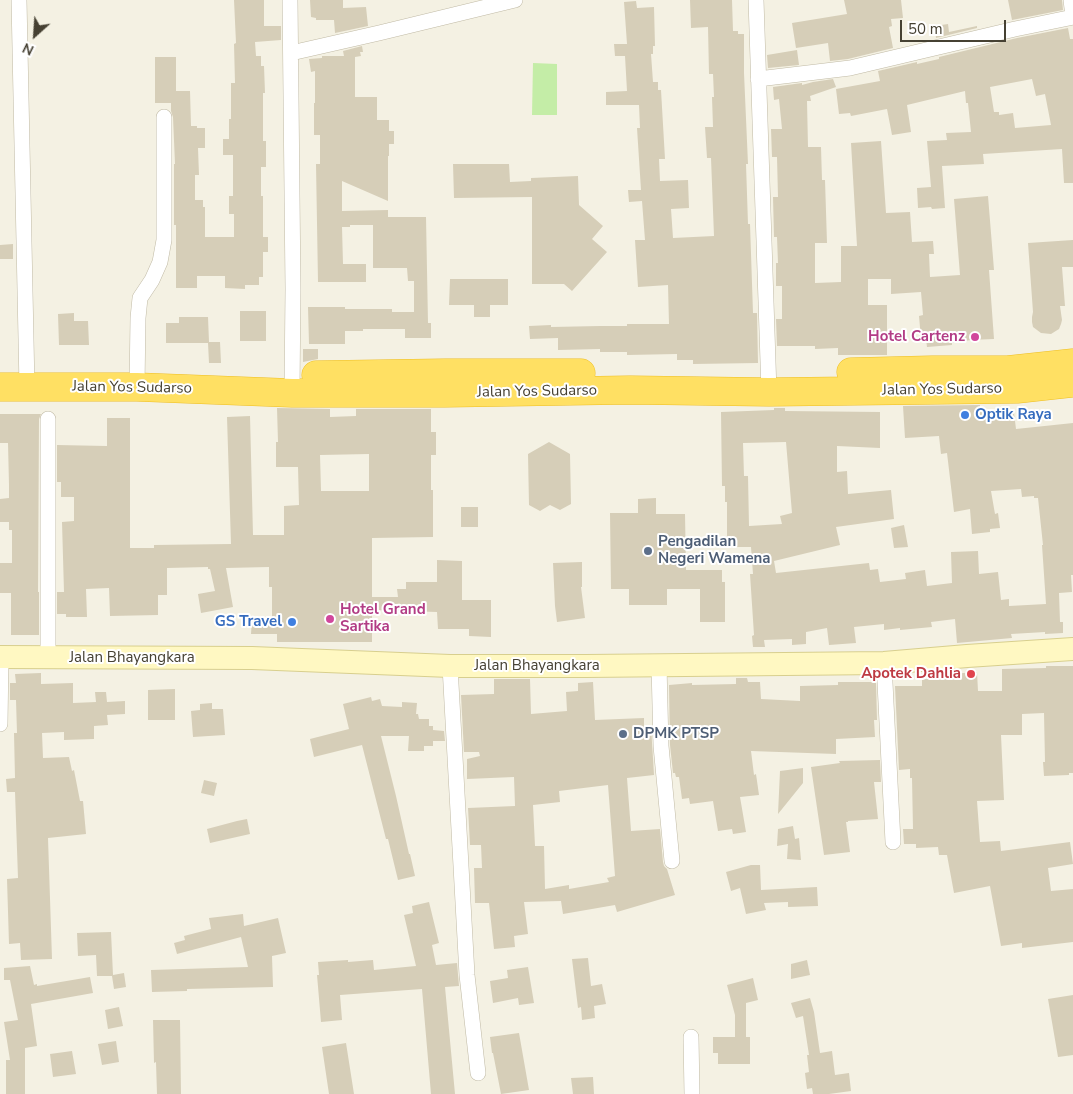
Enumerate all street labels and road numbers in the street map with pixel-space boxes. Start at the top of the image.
street label: Jalan Yos Sudarso [72,378,192,398]
street label: Jalan Yos Sudarso [882,380,1002,400]
street label: Jalan Yos Sudarso [477,382,597,402]
street label: Jalan Bhayangkara [69,649,195,667]
street label: Jalan Bhayangkara [474,657,600,675]

